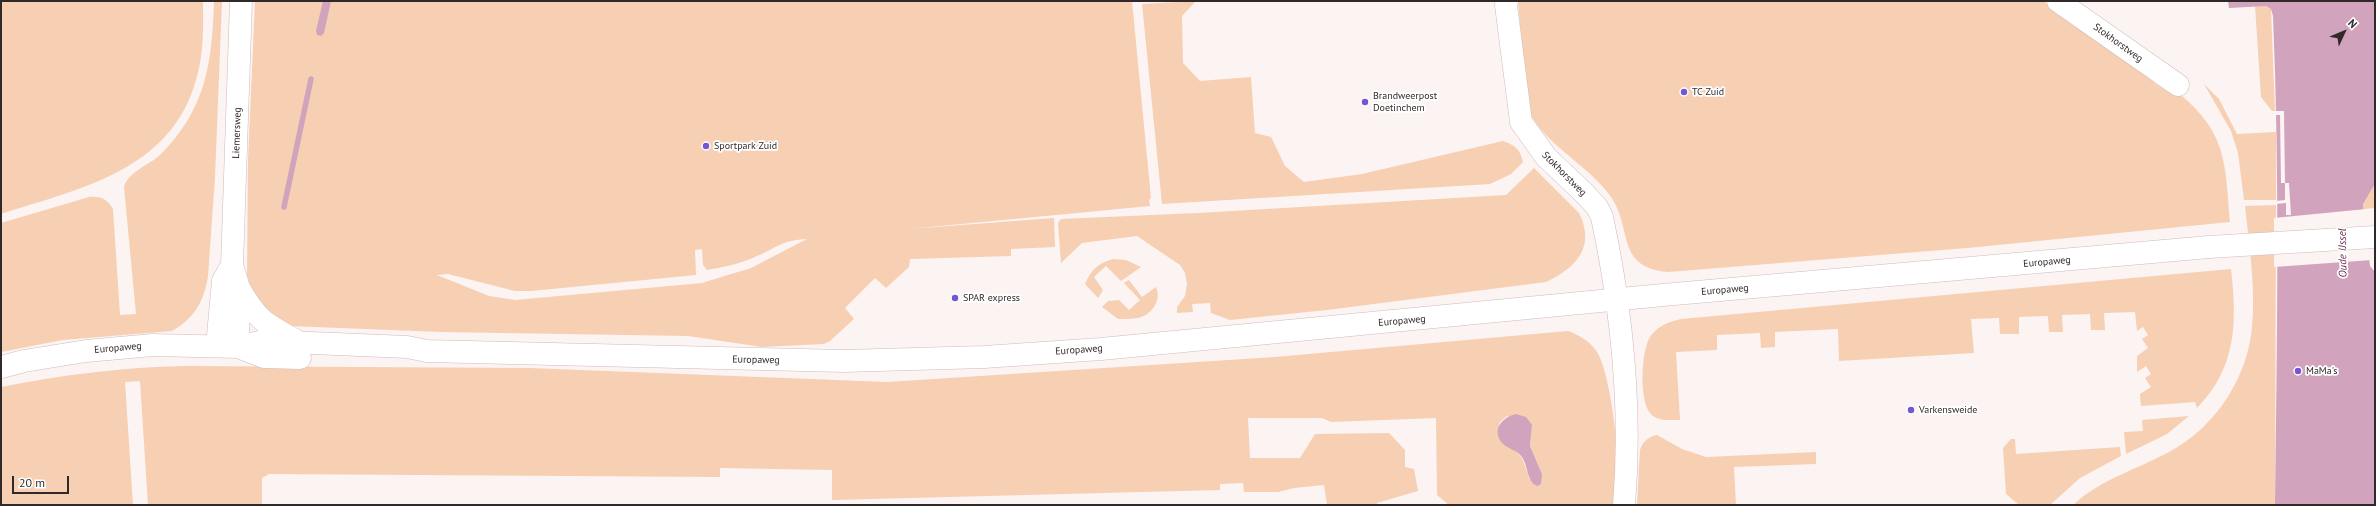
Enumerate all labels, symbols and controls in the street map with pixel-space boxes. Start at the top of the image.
north arrow [2324,12,2364,52]
text: N [2345,16,2360,31]
street label: Stokhorstweg [2091,21,2145,65]
place label: TC Zuid [1692,86,1724,98]
marker: TC Zuid [1679,87,1689,97]
place label: Brandweerpost Doetinchem [1373,90,1437,114]
marker: Brandweerpost Doetinchem [1360,97,1370,107]
street label: Liemersweg [230,107,244,159]
place label: Sportpark Zuid [714,140,777,152]
marker: Sportpark Zuid [701,141,711,151]
street label: Stokhorstweg [1539,149,1589,199]
water label: Oude IJssel [2336,228,2350,278]
street label: Europaweg [2023,254,2071,270]
street label: Europaweg [1701,282,1749,298]
place label: SPAR express [963,292,1020,304]
marker: SPAR express [950,293,960,303]
street label: Europaweg [1378,313,1426,329]
street label: Europaweg [94,340,142,356]
street label: Europaweg [1055,342,1103,358]
street label: Europaweg [732,354,780,366]
place label: MaMa's [2306,365,2337,377]
marker: MaMa's [2293,366,2303,376]
place label: Varkensweide [1919,404,1977,416]
marker: Varkensweide [1906,405,1916,415]
scale bar [14,468,71,494]
text: 20 m [19,475,45,490]

